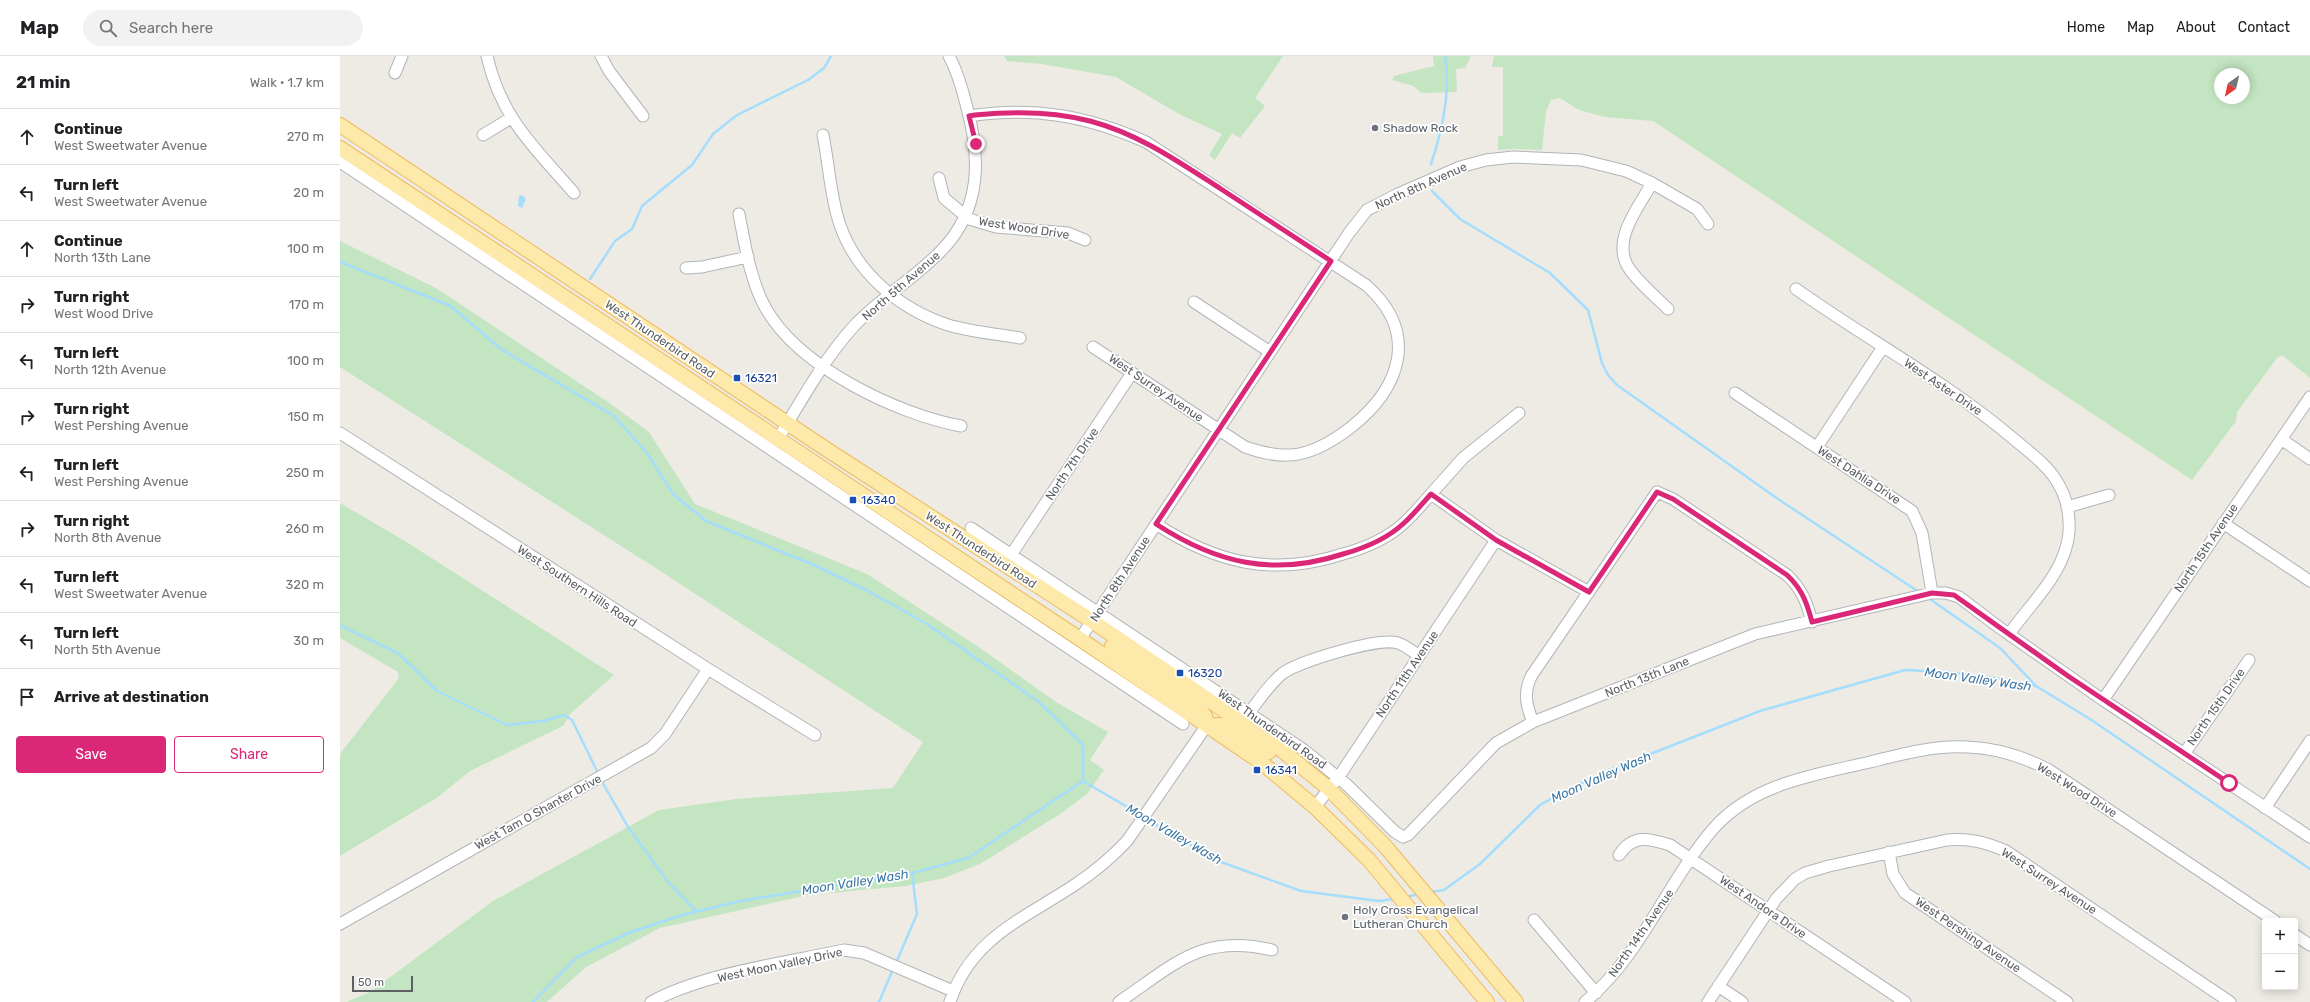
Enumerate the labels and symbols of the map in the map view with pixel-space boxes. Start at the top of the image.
north arrow [2214,68,2250,104]
place label: Shadow Rock [1383,121,1459,135]
marker: Shadow Rock [1370,123,1380,133]
route end [967,135,985,153]
street label: North 8th Avenue [1373,159,1469,213]
street label: West Wood Drive [978,214,1071,242]
street label: North 5th Avenue [859,248,943,324]
street label: West Thunderbird Road [602,297,718,381]
street label: West Surrey Avenue [1106,351,1206,425]
street label: West Aster Drive [1901,356,1985,418]
place label: 16321 [745,371,777,385]
marker: 16321 [732,373,742,383]
street label: North 7th Drive [1043,425,1102,503]
street label: West Dahlia Drive [1815,443,1903,507]
place label: 16340 [861,493,896,507]
marker: 16340 [848,495,858,505]
street label: North 15th Avenue [2171,501,2241,595]
street label: West Thunderbird Road [923,509,1039,591]
street label: North 8th Avenue [1087,533,1153,624]
street label: West Southern Hills Road [515,542,639,630]
street label: North 11th Avenue [1373,628,1441,720]
street label: North 13th Lane [1603,654,1691,700]
water label: Moon Valley Wash [1924,664,2033,694]
place label: 16320 [1188,666,1222,680]
street label: North 15th Drive [2184,666,2248,748]
marker: 16320 [1175,668,1185,678]
street label: West Thunderbird Road [1215,686,1329,772]
water label: Moon Valley Wash [1549,748,1653,806]
street label: West Wood Drive [2034,760,2120,820]
place label: 16341 [1265,763,1297,777]
marker: 16341 [1252,765,1262,775]
street label: West Tam O Shanter Drive [472,771,604,853]
route start [2220,774,2238,792]
water label: Moon Valley Wash [1124,801,1225,868]
street label: West Surrey Avenue [1999,845,2100,917]
water label: Moon Valley Wash [801,866,910,898]
street label: West Andora Drive [1717,873,1809,941]
street label: North 14th Avenue [1605,886,1677,980]
street label: West Pershing Avenue [1913,894,2024,976]
place label: Holy Cross Evangelical Lutheran Church [1353,903,1478,931]
marker: Holy Cross Evangelical Lutheran Church [1340,912,1350,922]
street label: West Moon Valley Drive [716,945,844,985]
scale bar [352,974,413,993]

